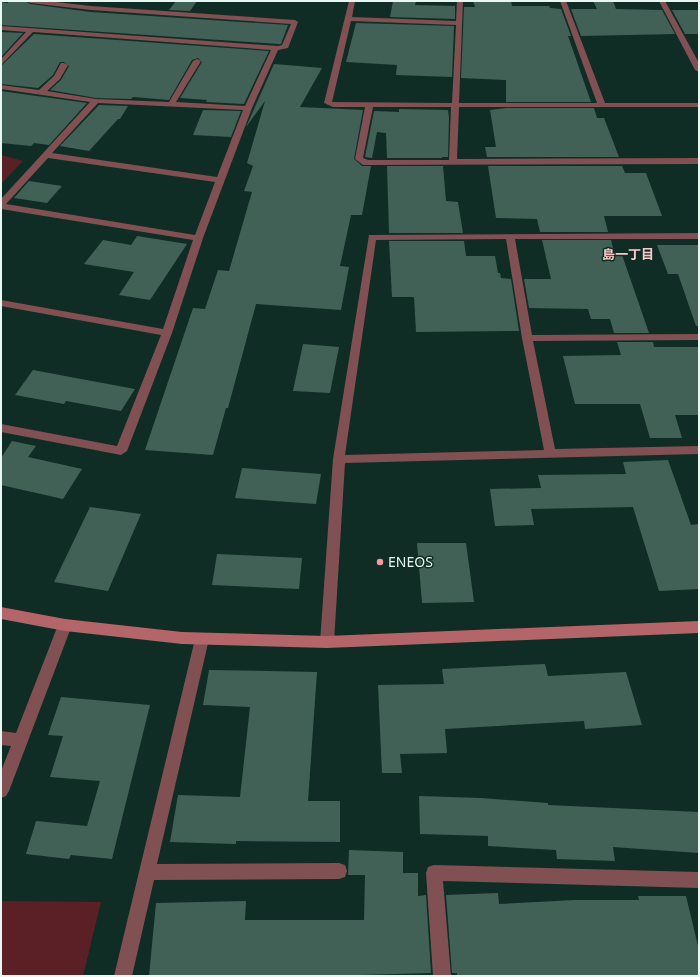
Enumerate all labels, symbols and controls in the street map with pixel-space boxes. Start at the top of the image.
district label: 島一丁目 [602,245,654,263]
place label: ENEOS [388,552,433,571]
marker: ENEOS [375,557,385,567]

